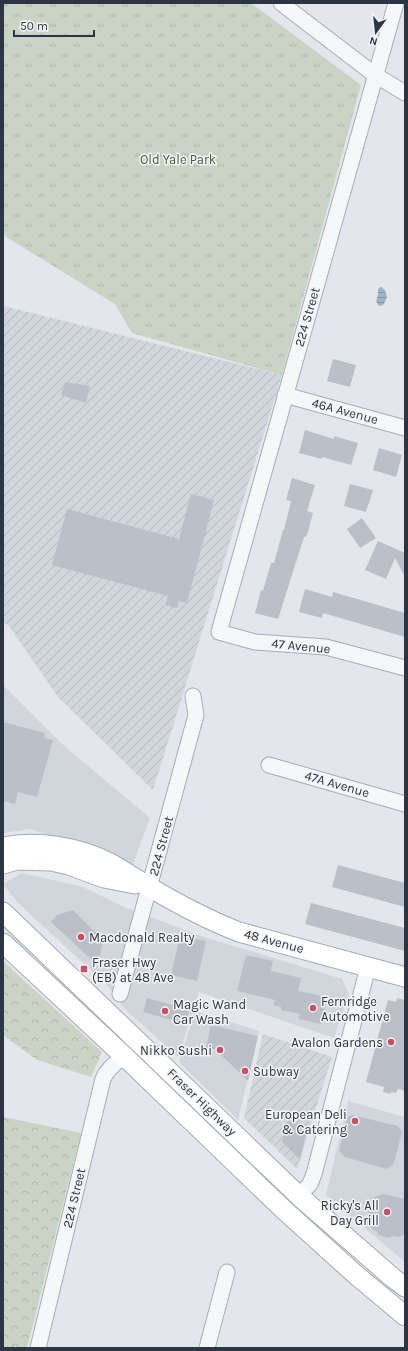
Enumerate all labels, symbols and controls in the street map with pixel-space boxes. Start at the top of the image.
scale bar [14,12,94,38]
north arrow [356,12,396,52]
text: 50 m [20,19,48,33]
text: N [368,34,379,48]
park label: Old Yale Park [140,152,216,167]
street label: 224 Street [291,285,323,348]
street label: 46A Avenue [310,395,380,427]
street label: 47 Avenue [271,635,332,657]
street label: 47A Avenue [303,768,371,800]
street label: 224 Street [146,814,176,877]
street label: 48 Avenue [243,926,306,956]
place label: Macdonald Realty [89,930,195,945]
marker: Macdonald Realty [76,932,86,942]
place label: Fraser Hwy (EB) at 48 Ave [92,955,174,985]
marker: Fraser Hwy (EB) at 48 Ave [79,964,89,974]
place label: Fernridge Automotive [321,994,390,1024]
place label: Magic Wand Car Wash [173,997,246,1027]
marker: Fernridge Automotive [308,1003,318,1013]
marker: Magic Wand Car Wash [160,1006,170,1016]
place label: Avalon Gardens [291,1035,383,1050]
marker: Avalon Gardens [386,1037,396,1047]
place label: Nikko Sushi [140,1043,212,1058]
marker: Nikko Sushi [215,1045,225,1055]
place label: Subway [253,1064,299,1079]
street label: Fraser Highway [164,1065,240,1139]
marker: Subway [240,1066,250,1076]
place label: European Deli & Catering [265,1107,348,1137]
marker: European Deli & Catering [350,1116,360,1126]
street label: 224 Street [60,1166,88,1229]
place label: Ricky's All Day Grill [321,1198,379,1228]
marker: Ricky's All Day Grill [382,1207,392,1217]

